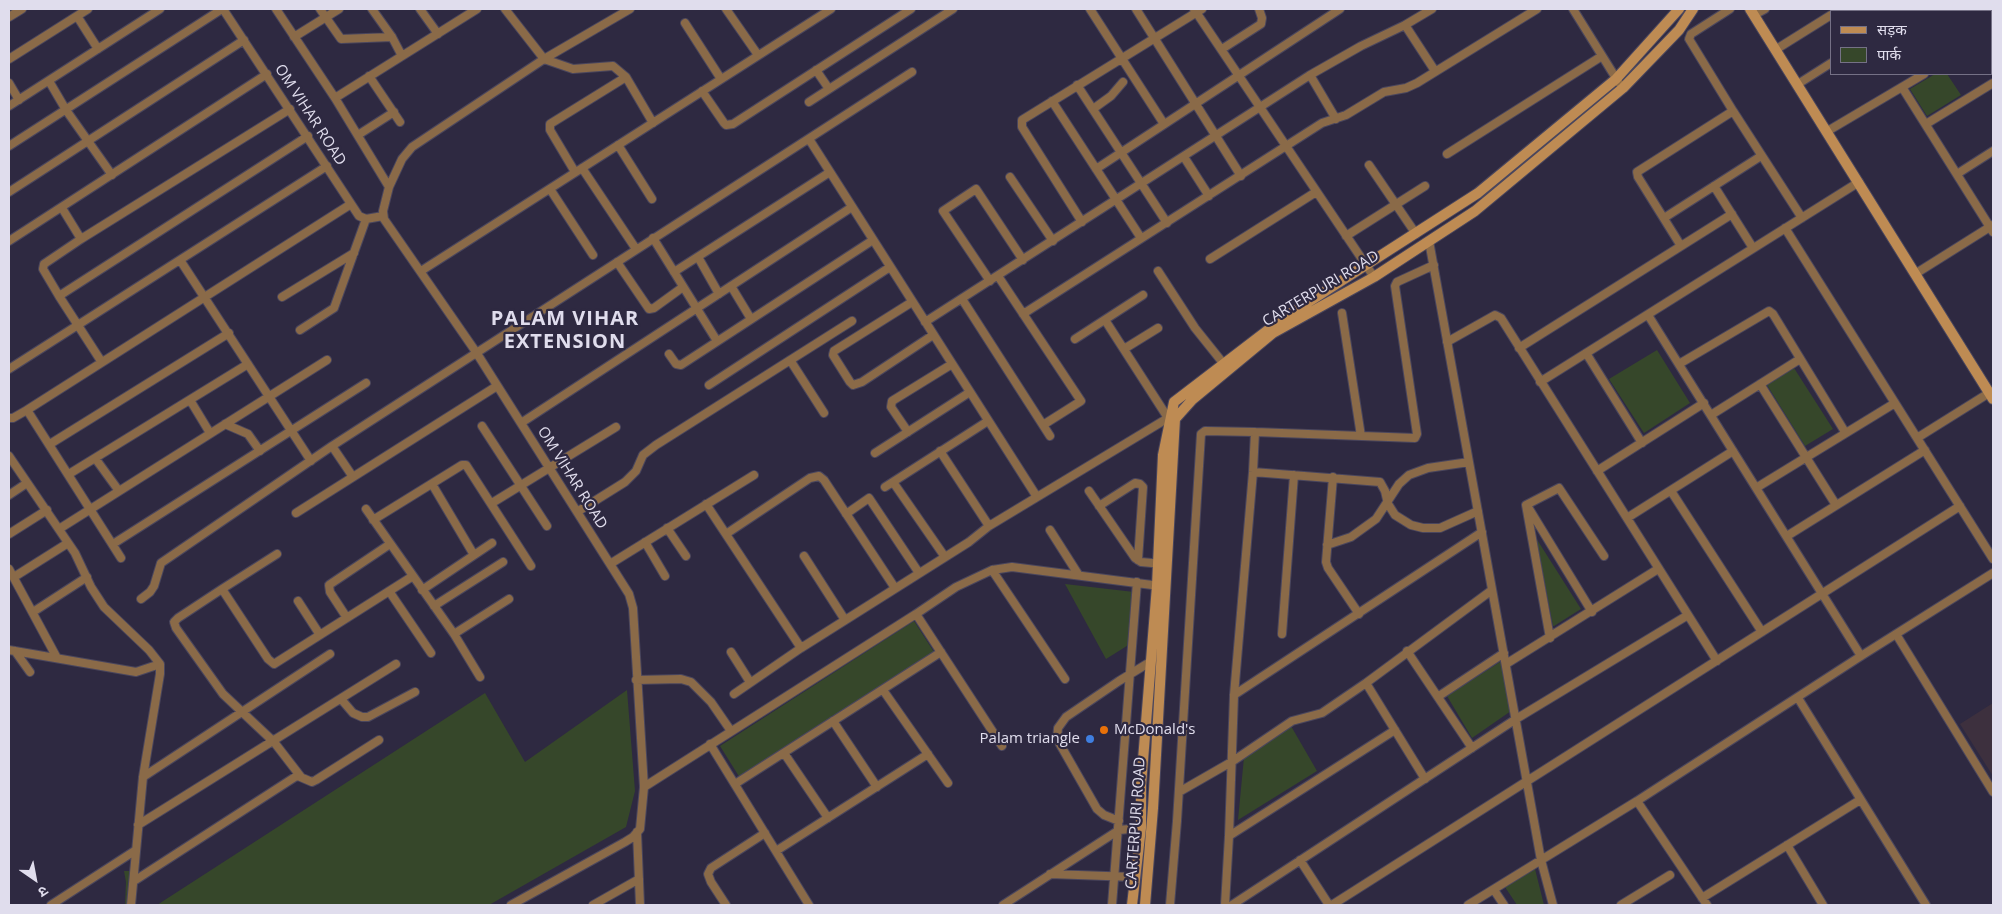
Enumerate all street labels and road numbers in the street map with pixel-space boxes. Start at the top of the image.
street label: OM VIHAR ROAD [271,61,349,169]
street label: CARTERPURI ROAD [1260,247,1382,331]
street label: OM VIHAR ROAD [533,424,611,532]
street label: CARTERPURI ROAD [1122,756,1150,890]

